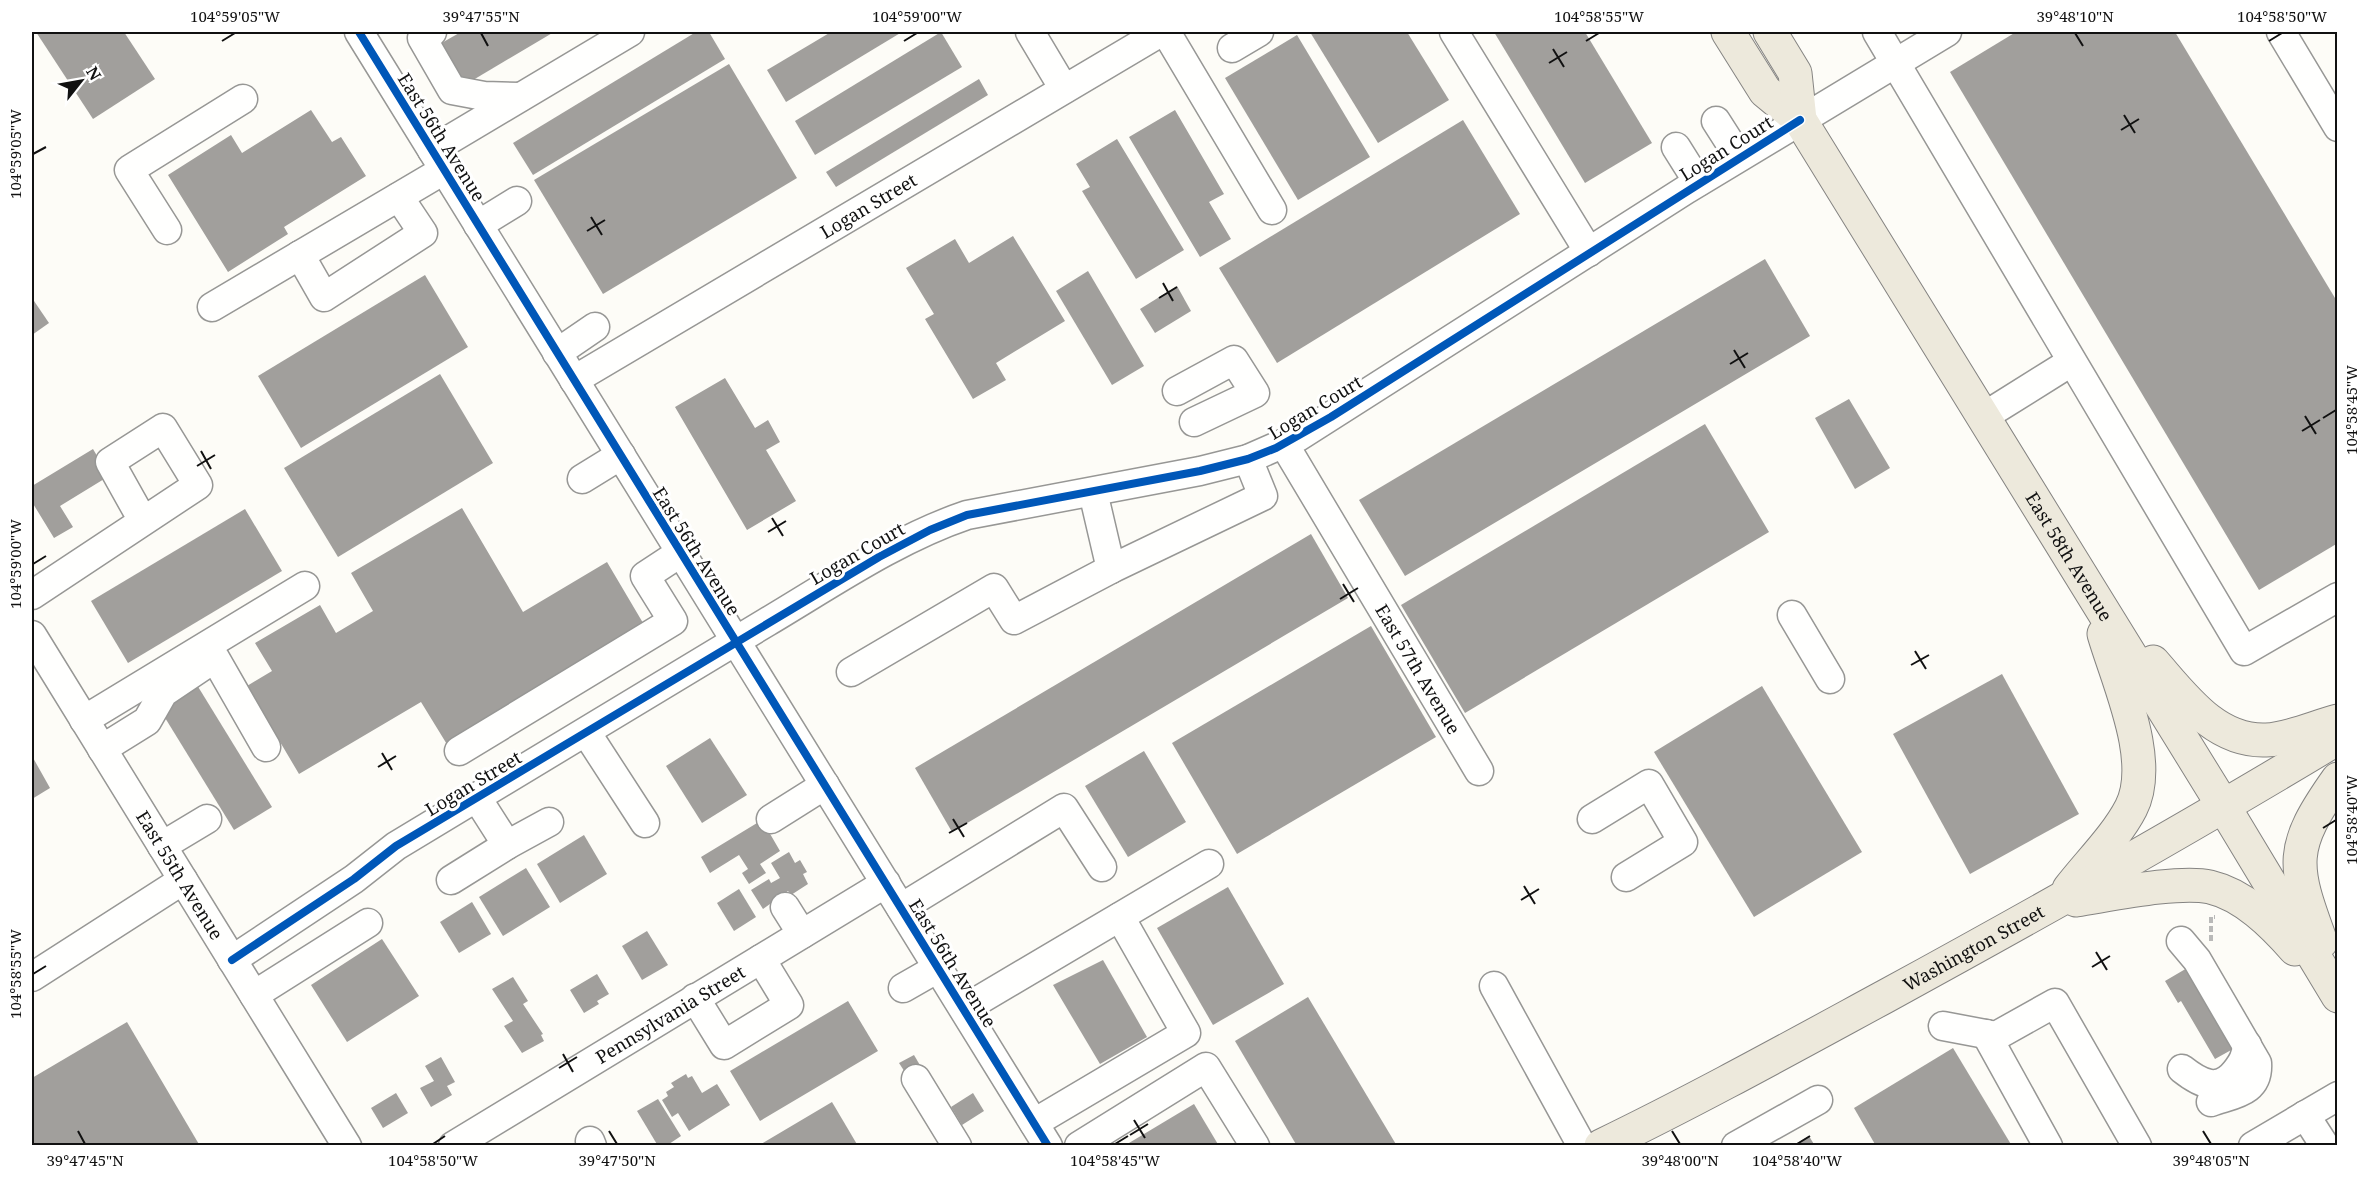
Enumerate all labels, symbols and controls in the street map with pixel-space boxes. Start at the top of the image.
text: 104°59'05"W [190,6,280,26]
text: 39°47'55"N [442,6,520,26]
text: 104°59'00"W [872,6,962,26]
text: 104°58'55"W [1554,6,1644,26]
text: 39°48'10"N [2036,6,2114,26]
text: 104°58'50"W [2237,6,2327,26]
north arrow [51,51,111,111]
text: N [81,62,107,85]
street label: East 56th Avenue [393,68,491,206]
text: 104°59'05"W [5,109,25,199]
street label: Logan Court [1675,110,1777,186]
street label: Logan Street [816,168,921,243]
text: 104°58'45"W [2341,365,2361,455]
street label: Logan Court [1264,370,1366,444]
street label: East 56th Avenue [648,482,746,620]
street label: East 58th Avenue [2020,487,2118,626]
street label: Logan Court [805,516,909,590]
text: 104°59'00"W [5,519,25,609]
street label: East 57th Avenue [1370,600,1466,739]
street label: Logan Street [421,745,525,821]
text: 104°58'40"W [2341,775,2361,865]
street label: East 55th Avenue [131,806,229,944]
street label: East 56th Avenue [904,894,1002,1032]
street label: Washington Street [1899,899,2048,996]
text: 104°58'55"W [5,929,25,1019]
street label: Pennsylvania Street [591,960,749,1069]
text: 39°47'45"N [46,1150,124,1170]
text: 104°58'50"W [388,1150,478,1170]
text: 39°47'50"N [578,1150,656,1170]
text: 104°58'45"W [1070,1150,1160,1170]
text: 39°48'00"N [1641,1150,1719,1170]
text: 104°58'40"W [1752,1150,1842,1170]
text: 39°48'05"N [2172,1150,2250,1170]

